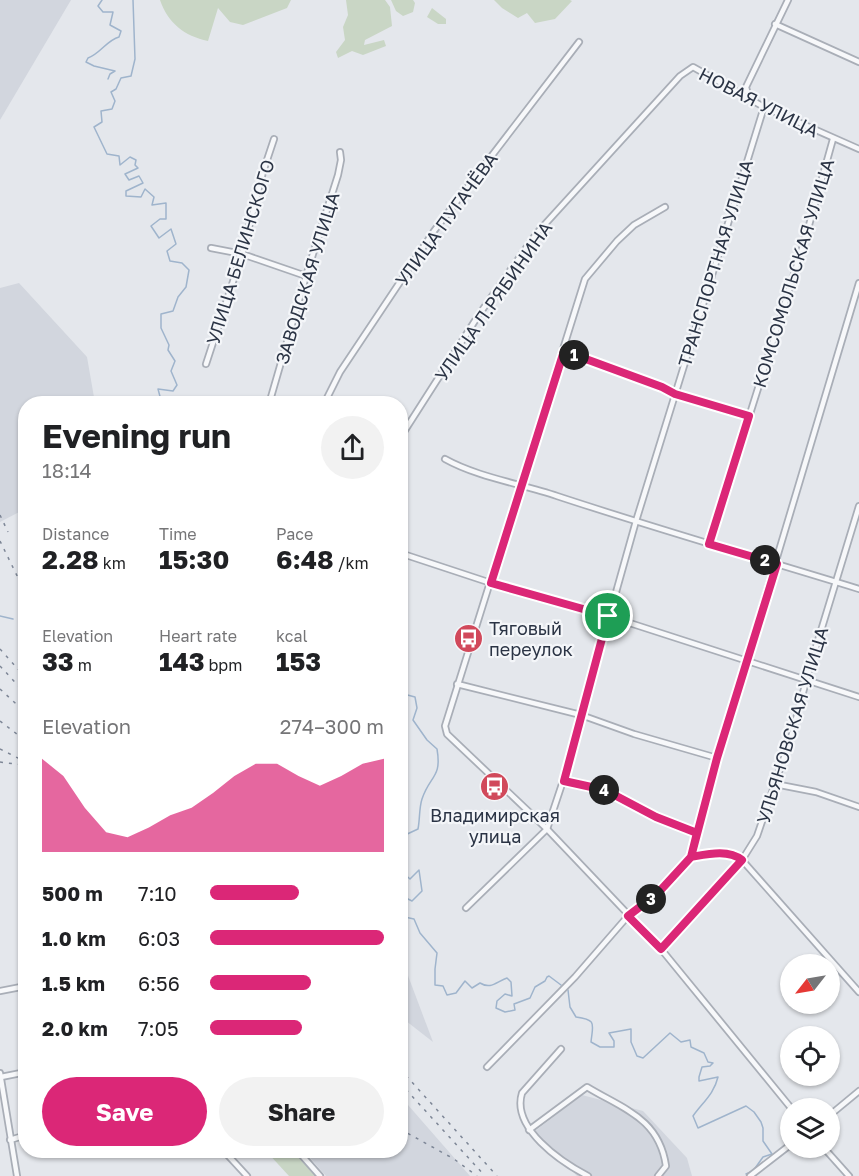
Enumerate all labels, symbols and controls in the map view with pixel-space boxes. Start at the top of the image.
street label: НОВАЯ УЛИЦА [695,62,823,142]
street label: УЛИЦА ПУГАЧЁВА [390,148,502,290]
street label: КОМСОМОЛЬСКАЯ УЛИЦА [748,156,838,390]
street label: УЛИЦА БЕЛИНСКОГО [201,157,279,347]
street label: ТРАНСПОРТНАЯ УЛИЦА [673,157,757,369]
street label: ЗАВОДСКАЯ УЛИЦА [270,189,344,367]
street label: УЛИЦА Л.РЯБИНИНА [430,217,556,385]
pin: 1 [559,340,589,370]
text: 1 [570,345,578,365]
text: Evening run [42,416,231,455]
button: share [321,416,384,479]
text: 18:14 [42,458,92,482]
text: Distance [42,524,109,544]
text: Time [159,524,197,544]
text: Pace [276,524,313,544]
text: 2.28 [42,544,99,575]
text: 15:30 [159,544,229,575]
text: 6:48 [276,544,334,575]
pin: 2 [750,545,780,575]
text: 2 [760,550,770,570]
text: km [99,553,126,573]
text: /km [334,553,369,573]
pin [582,590,633,641]
icon: arrive [591,599,624,632]
place label: Тяговый переулок [489,617,573,660]
bus stop icon: Тяговый переулок [452,622,484,654]
street label: УЛЬЯНОВСКАЯ УЛИЦА [752,624,832,826]
text: Elevation [42,626,113,646]
text: Heart rate [159,626,237,646]
text: kcal [276,626,308,646]
text: 33 [42,646,74,677]
text: 143 [159,646,205,677]
text: 153 [276,646,321,677]
text: m [74,655,92,675]
text: bpm [205,655,242,675]
text: Elevation [42,714,131,738]
text: 274–300 m [280,714,384,738]
bus stop icon: Владимирская улица [479,770,511,802]
pin: 4 [589,775,619,805]
text: 4 [599,780,609,800]
place label: Владимирская улица [430,804,560,847]
text: 500 m [42,881,103,905]
text: 7:10 [138,881,177,905]
pin: 3 [636,884,666,914]
text: 3 [646,889,656,909]
text: 1.0 km [42,926,106,950]
text: 6:03 [138,926,180,950]
north arrow [780,954,840,1014]
map controls [780,954,840,1158]
text: 1.5 km [42,971,105,995]
text: 6:56 [138,971,180,995]
text: 2.0 km [42,1016,108,1040]
text: 7:05 [138,1016,179,1040]
button: locate [780,1026,840,1086]
button: Save [42,1077,207,1146]
button: Share [219,1077,384,1146]
button: layers [780,1098,840,1158]

